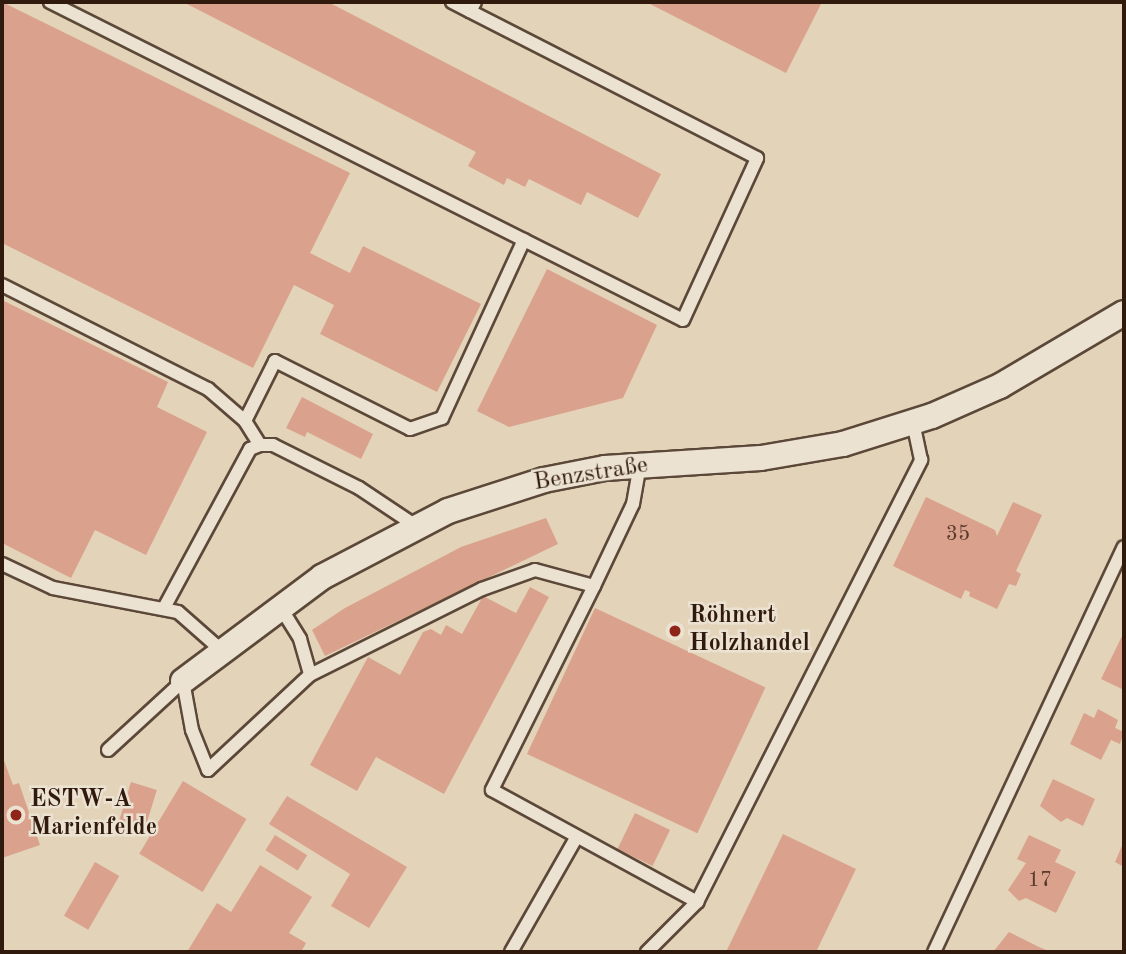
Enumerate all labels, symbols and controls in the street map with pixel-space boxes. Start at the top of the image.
street label: Benzstraße [532,452,650,498]
house number: 35 [946,522,970,548]
place label: Röhnert Holzhandel [689,603,810,659]
marker: Röhnert Holzhandel [667,623,683,639]
place label: ESTW-A Marienfelde [30,787,157,843]
marker: ESTW-A Marienfelde [8,807,24,823]
house number: 17 [1028,868,1052,894]

